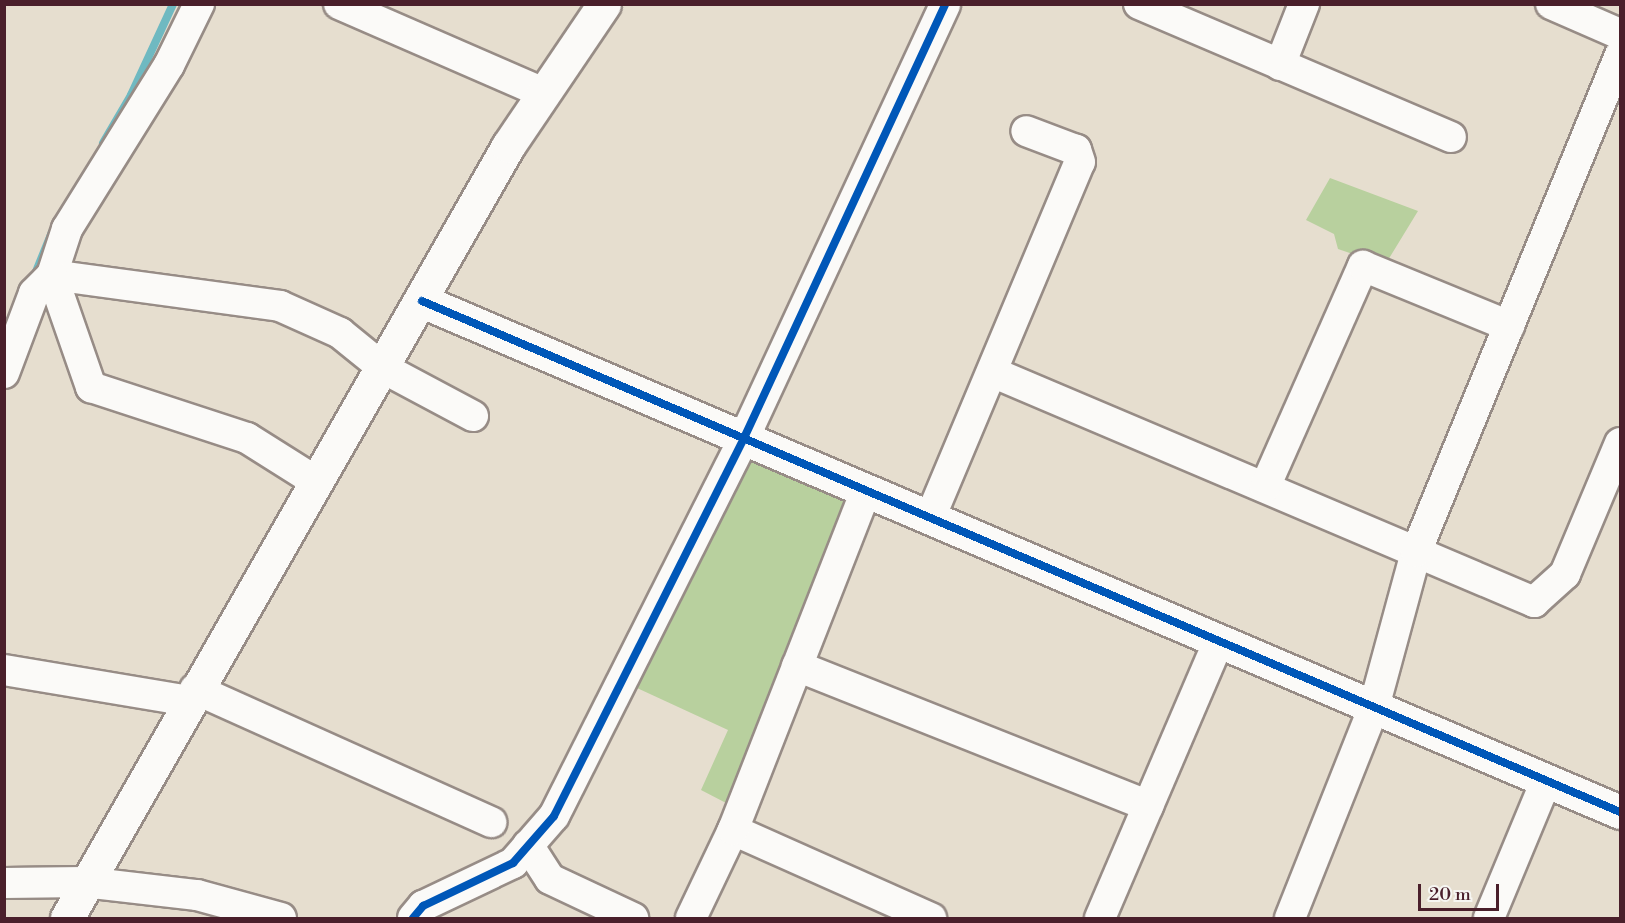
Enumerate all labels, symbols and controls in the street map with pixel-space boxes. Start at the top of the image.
scale bar [1421,872,1502,910]
text: 20 m [1429,883,1471,906]

